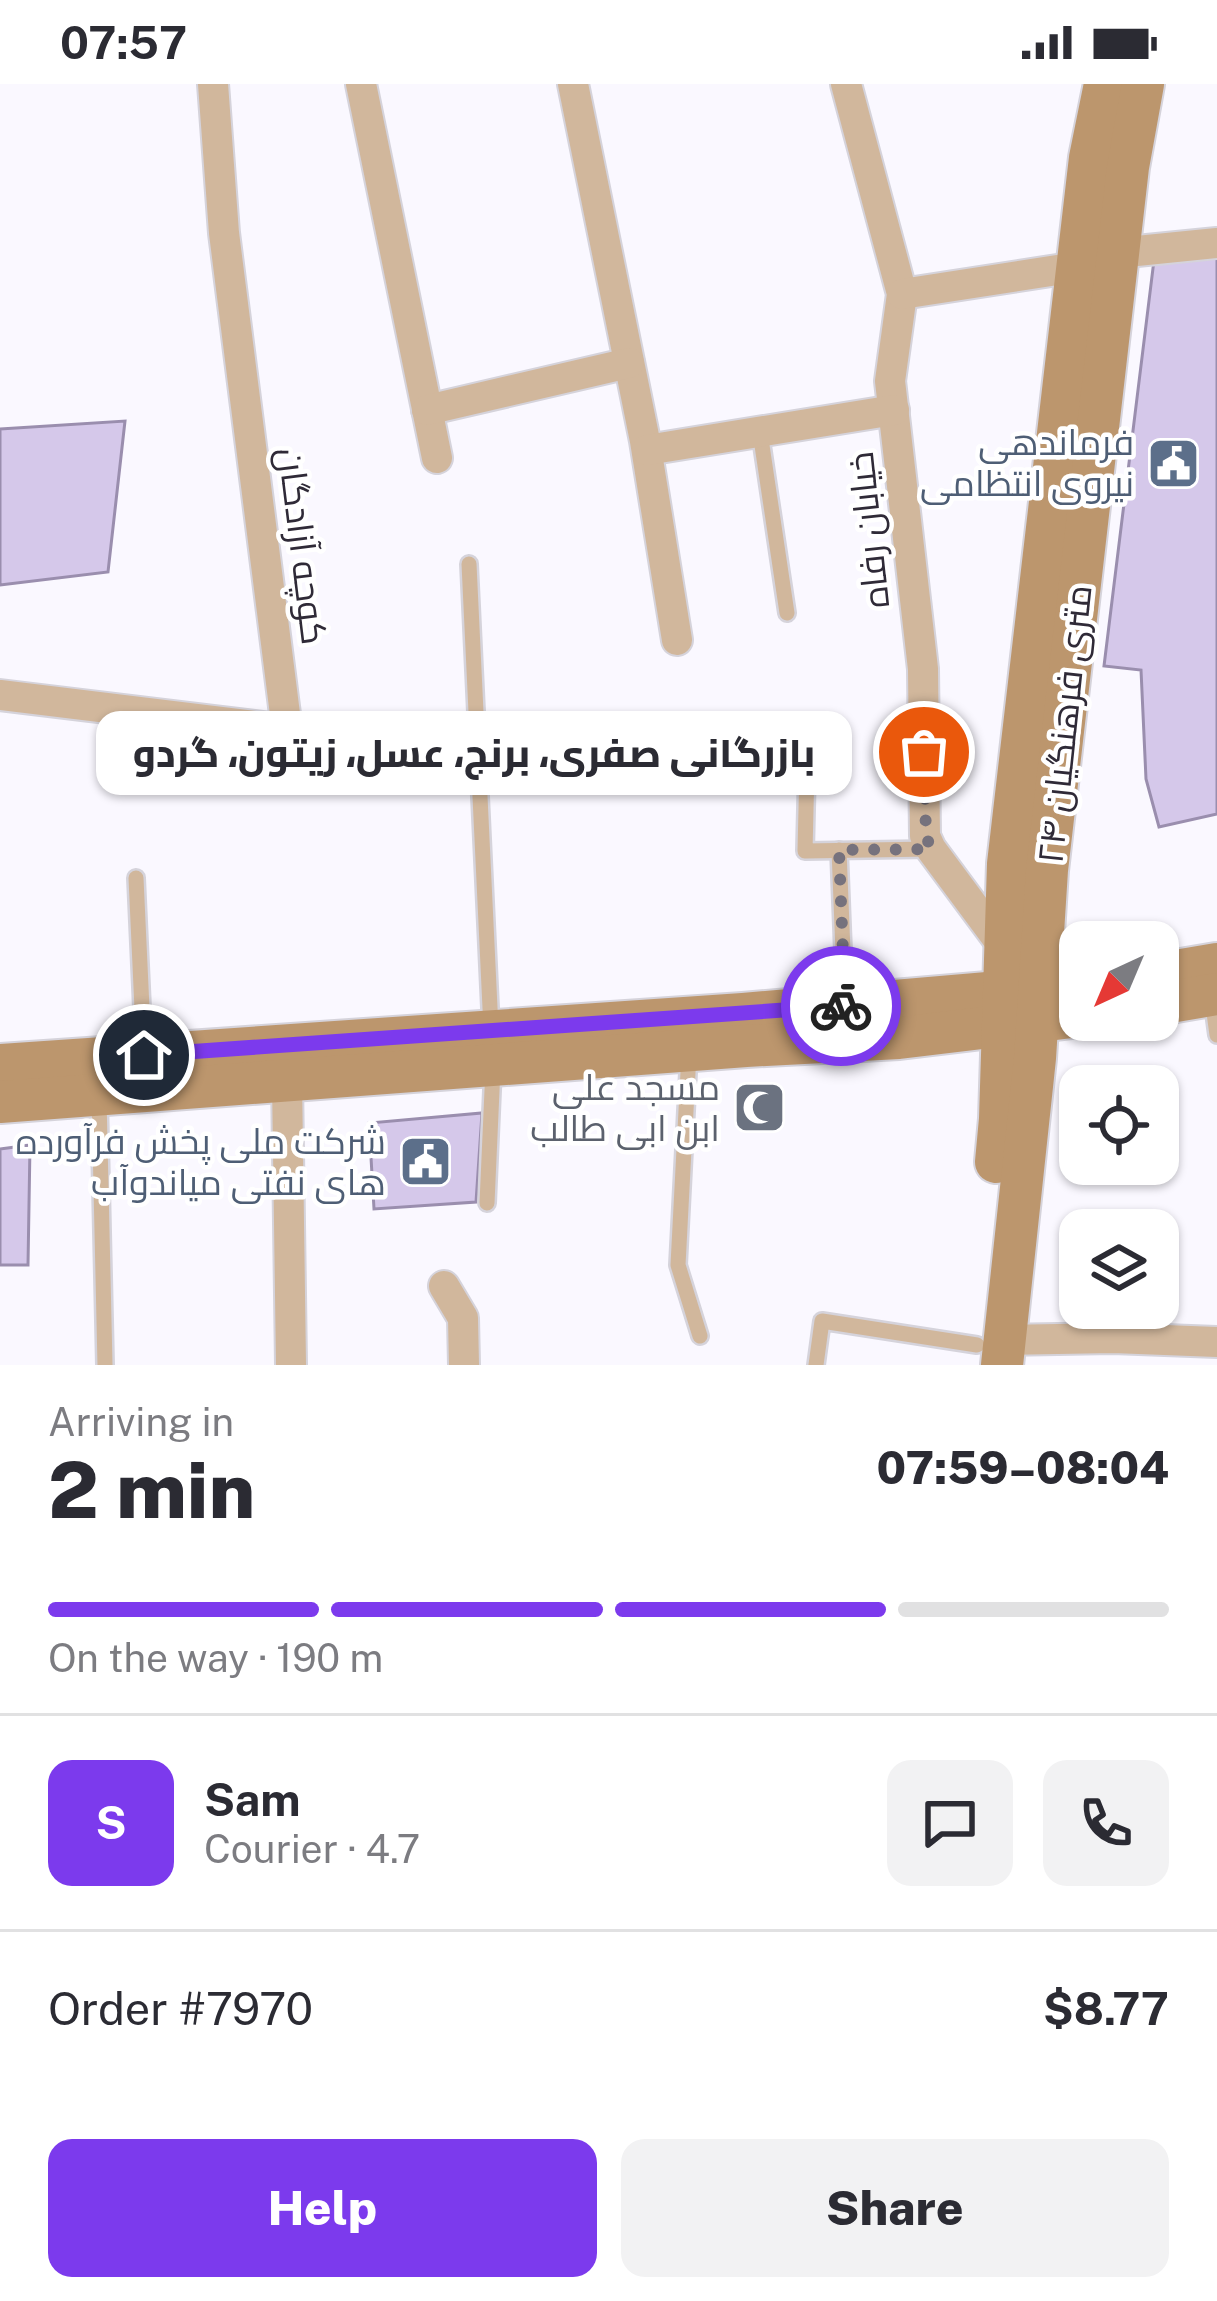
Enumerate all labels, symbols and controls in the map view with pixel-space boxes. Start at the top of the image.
text: 07:57 [60,16,187,69]
place label: فرماندهی نیروی انتظامی [920,421,1134,505]
public building icon: فرماندهی نیروی انتظامی [1145,435,1201,491]
street label: کوچه آزادگان [267,445,336,647]
street label: خیابان رفاه [839,450,898,610]
street label: ۲۴ متری فرهنگیان [1028,583,1100,865]
pin [873,701,975,803]
callout: بازرگانی صفری، برنج، عسل، زیتون، گردو [96,710,852,794]
icon: bag [891,719,957,785]
text: بازرگانی صفری، برنج، عسل، زیتون، گردو [133,730,815,776]
north arrow [1059,921,1179,1041]
map controls [1059,921,1179,1329]
courier [781,946,901,1066]
icon: bike [808,973,874,1039]
pin [93,1004,195,1106]
icon: home [111,1022,177,1088]
button: locate [1059,1065,1179,1185]
place label: مسجد علی ابن ابی طالب [530,1066,720,1150]
mosque icon: مسجد علی ابن ابی طالب [731,1080,787,1136]
place label: شرکت ملی پخش فرآورده های نفتی میاندوآب [16,1120,386,1204]
public building icon: شرکت ملی پخش فرآورده های نفتی میاندوآب [397,1134,453,1190]
button: layers [1059,1209,1179,1329]
text: Arriving in [48,1399,234,1445]
text: 07:59–08:04 [877,1441,1169,1494]
text: 2 min [48,1444,255,1536]
text: On the way · 190 m [48,1635,383,1681]
button: chat [887,1760,1013,1886]
button: phone [1043,1760,1169,1886]
text: Sam [204,1773,301,1826]
text: S [95,1796,127,1849]
text: Courier · 4.7 [204,1826,420,1872]
text: Order #7970 [48,1982,313,2035]
text: $8.77 [1043,1982,1169,2035]
button: Help [48,2139,597,2277]
button: Share [621,2139,1169,2277]

